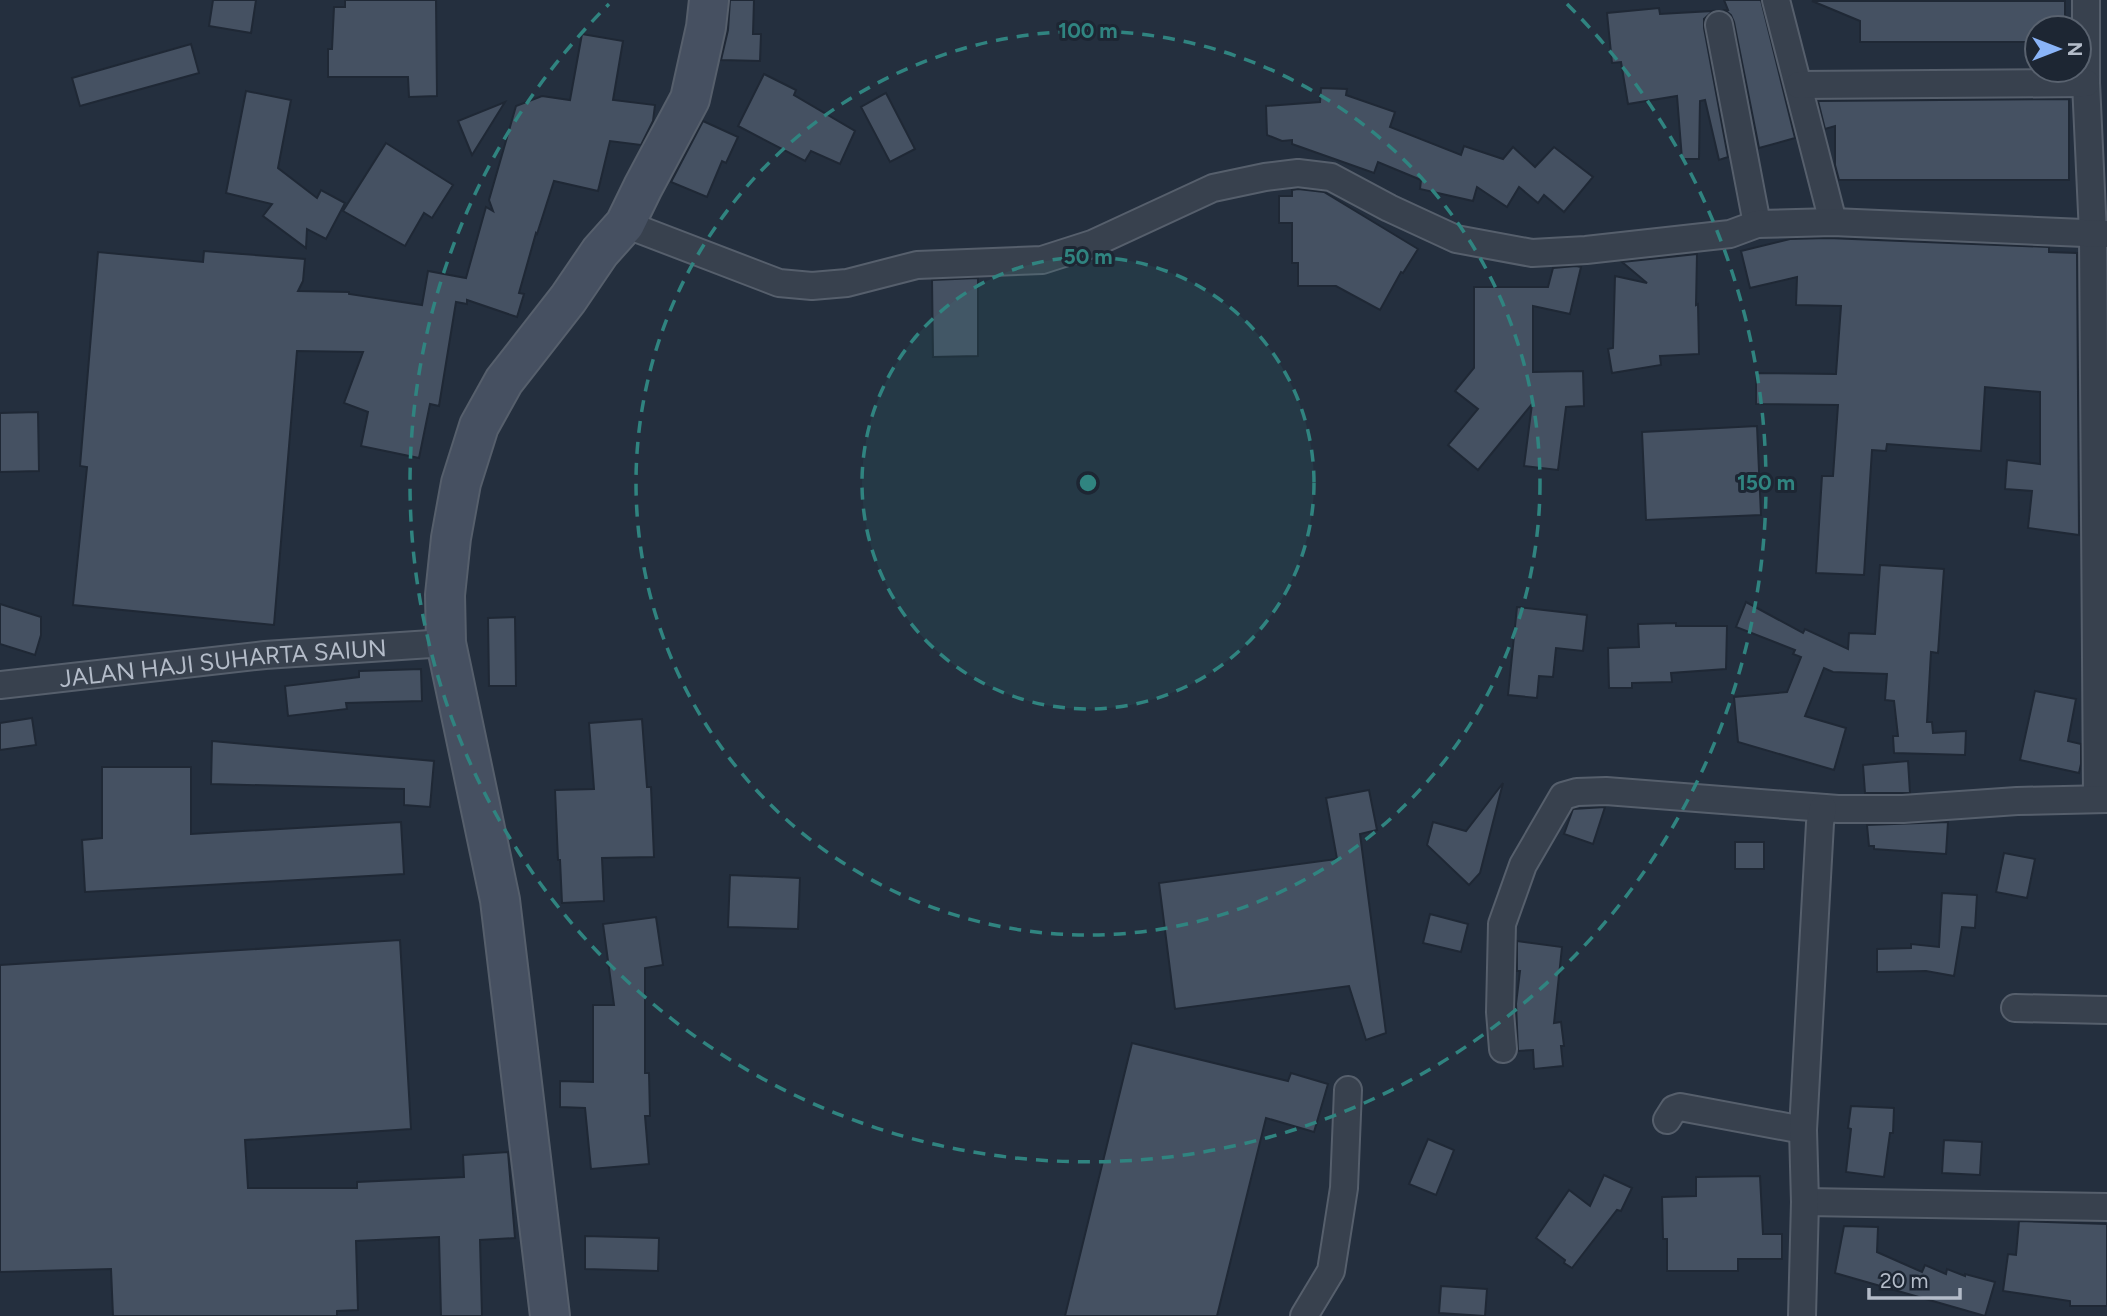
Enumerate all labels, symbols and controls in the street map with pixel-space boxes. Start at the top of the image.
north arrow [2023,14,2093,84]
text: 100 m [1058,18,1118,43]
text: N [2063,42,2086,56]
text: 50 m [1063,244,1113,269]
text: 150 m [1737,470,1795,495]
centre of rings [1076,471,1100,495]
street label: JALAN HAJI SUHARTA SAIUN [58,632,387,693]
scale bar [1869,1256,1960,1300]
text: 20 m [1880,1268,1928,1293]

